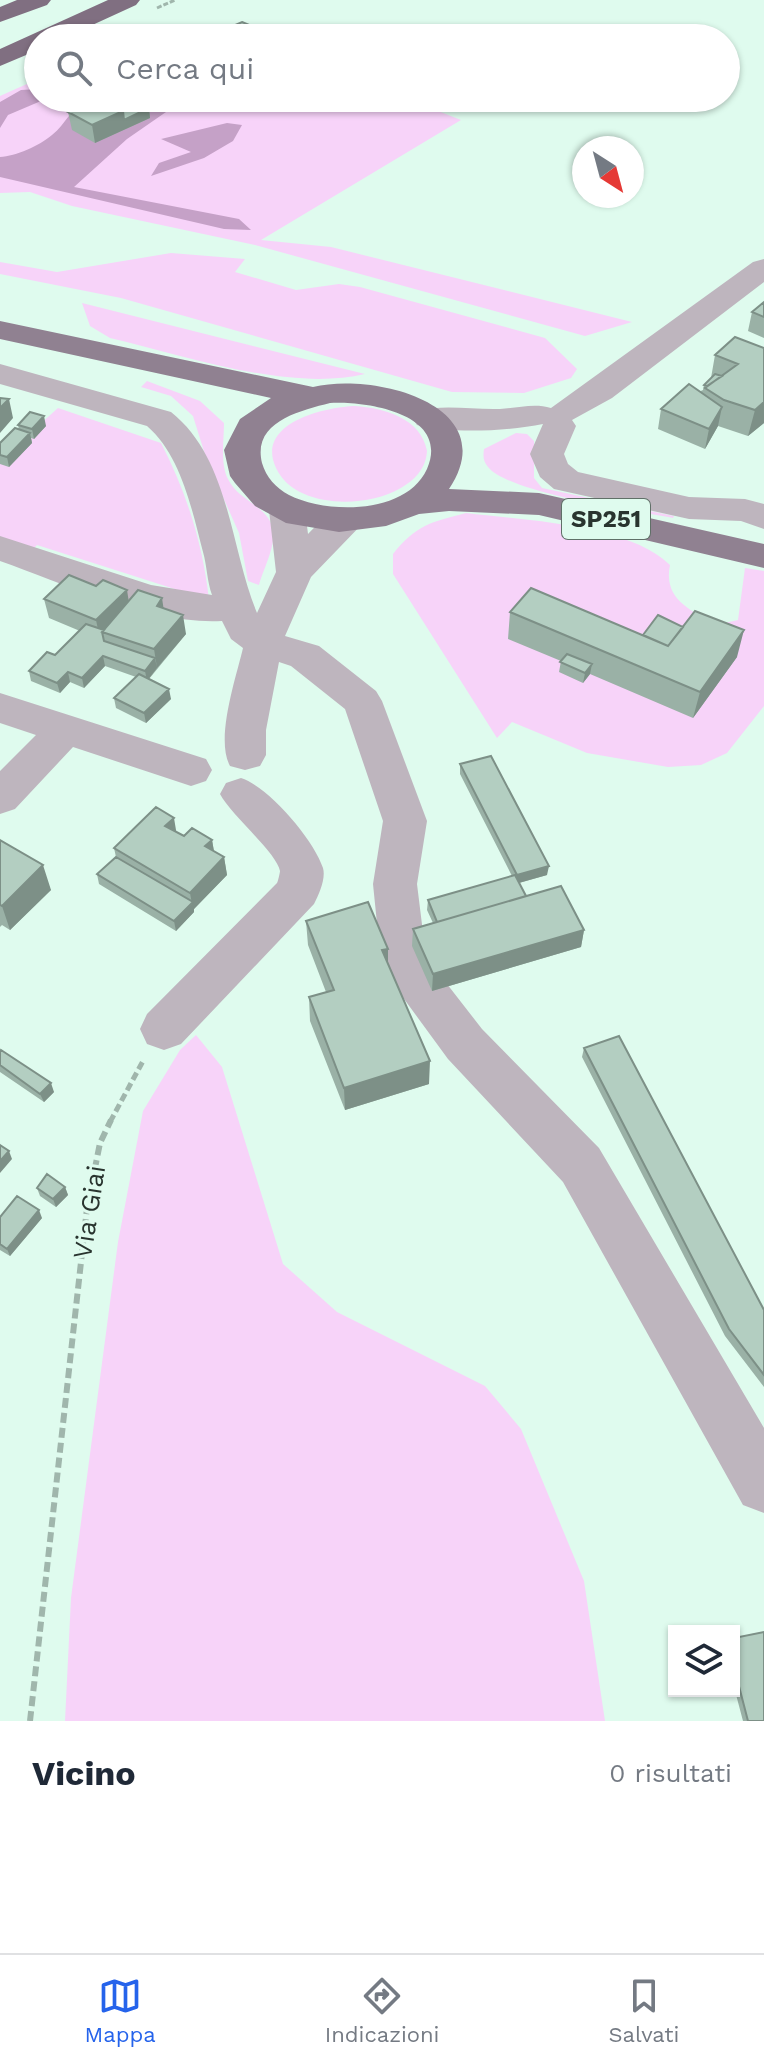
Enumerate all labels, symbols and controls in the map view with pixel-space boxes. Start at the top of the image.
search box [24,24,740,112]
icon: search [52,46,96,90]
text: Cerca qui [116,51,254,86]
north arrow [572,136,644,208]
road number: SP251 [562,499,650,539]
street label: Via Giai [67,1163,111,1261]
map controls [668,1625,740,1697]
button: layers [668,1625,740,1697]
text: Vicino [32,1753,136,1793]
text: 0 risultati [609,1758,732,1788]
tab: Mappa [85,1974,156,2047]
tab: Indicazioni [325,1974,439,2047]
tab: Salvati [609,1974,679,2047]

